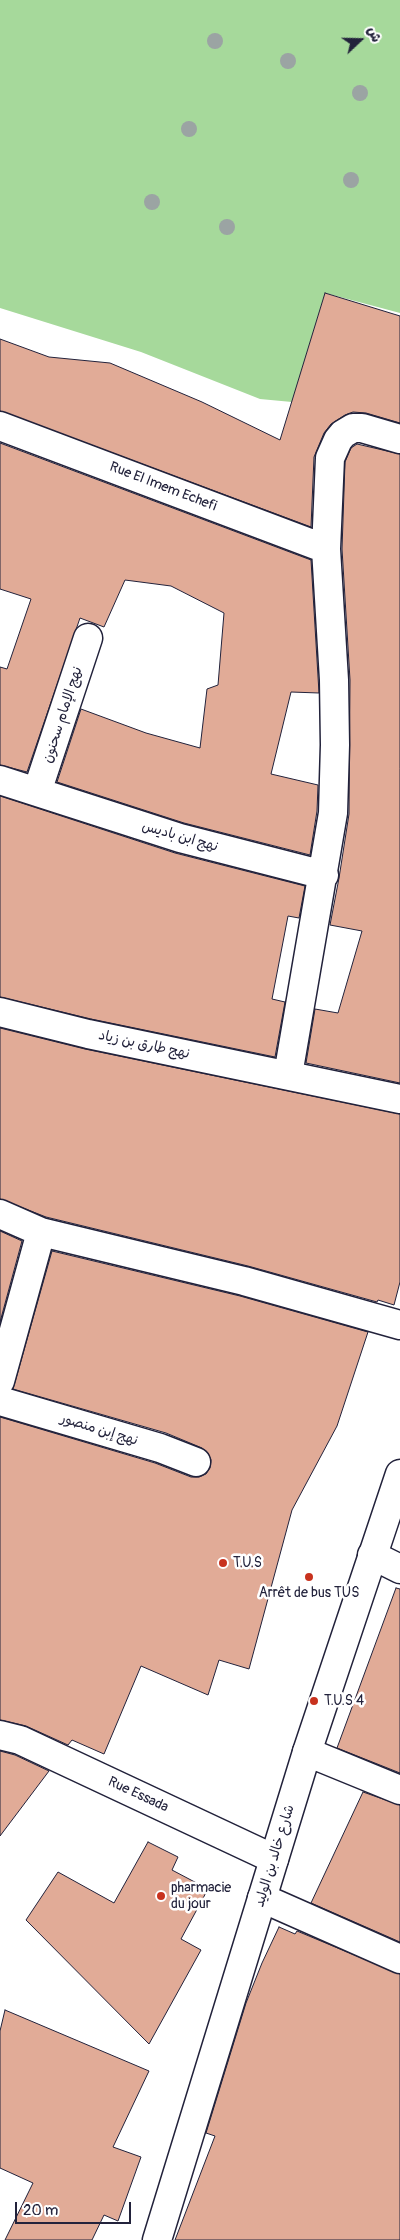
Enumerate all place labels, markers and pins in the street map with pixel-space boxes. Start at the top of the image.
place label: T.U.S [233,1555,262,1571]
marker: T.U.S [217,1557,229,1569]
marker: Arrêt de bus TUS [303,1571,315,1583]
place label: Arrêt de bus TUS [259,1585,359,1601]
place label: T.U.S 4 [324,1693,364,1709]
marker: T.U.S 4 [308,1695,320,1707]
place label: pharmacie du jour [171,1880,231,1912]
marker: pharmacie du jour [155,1890,167,1902]

